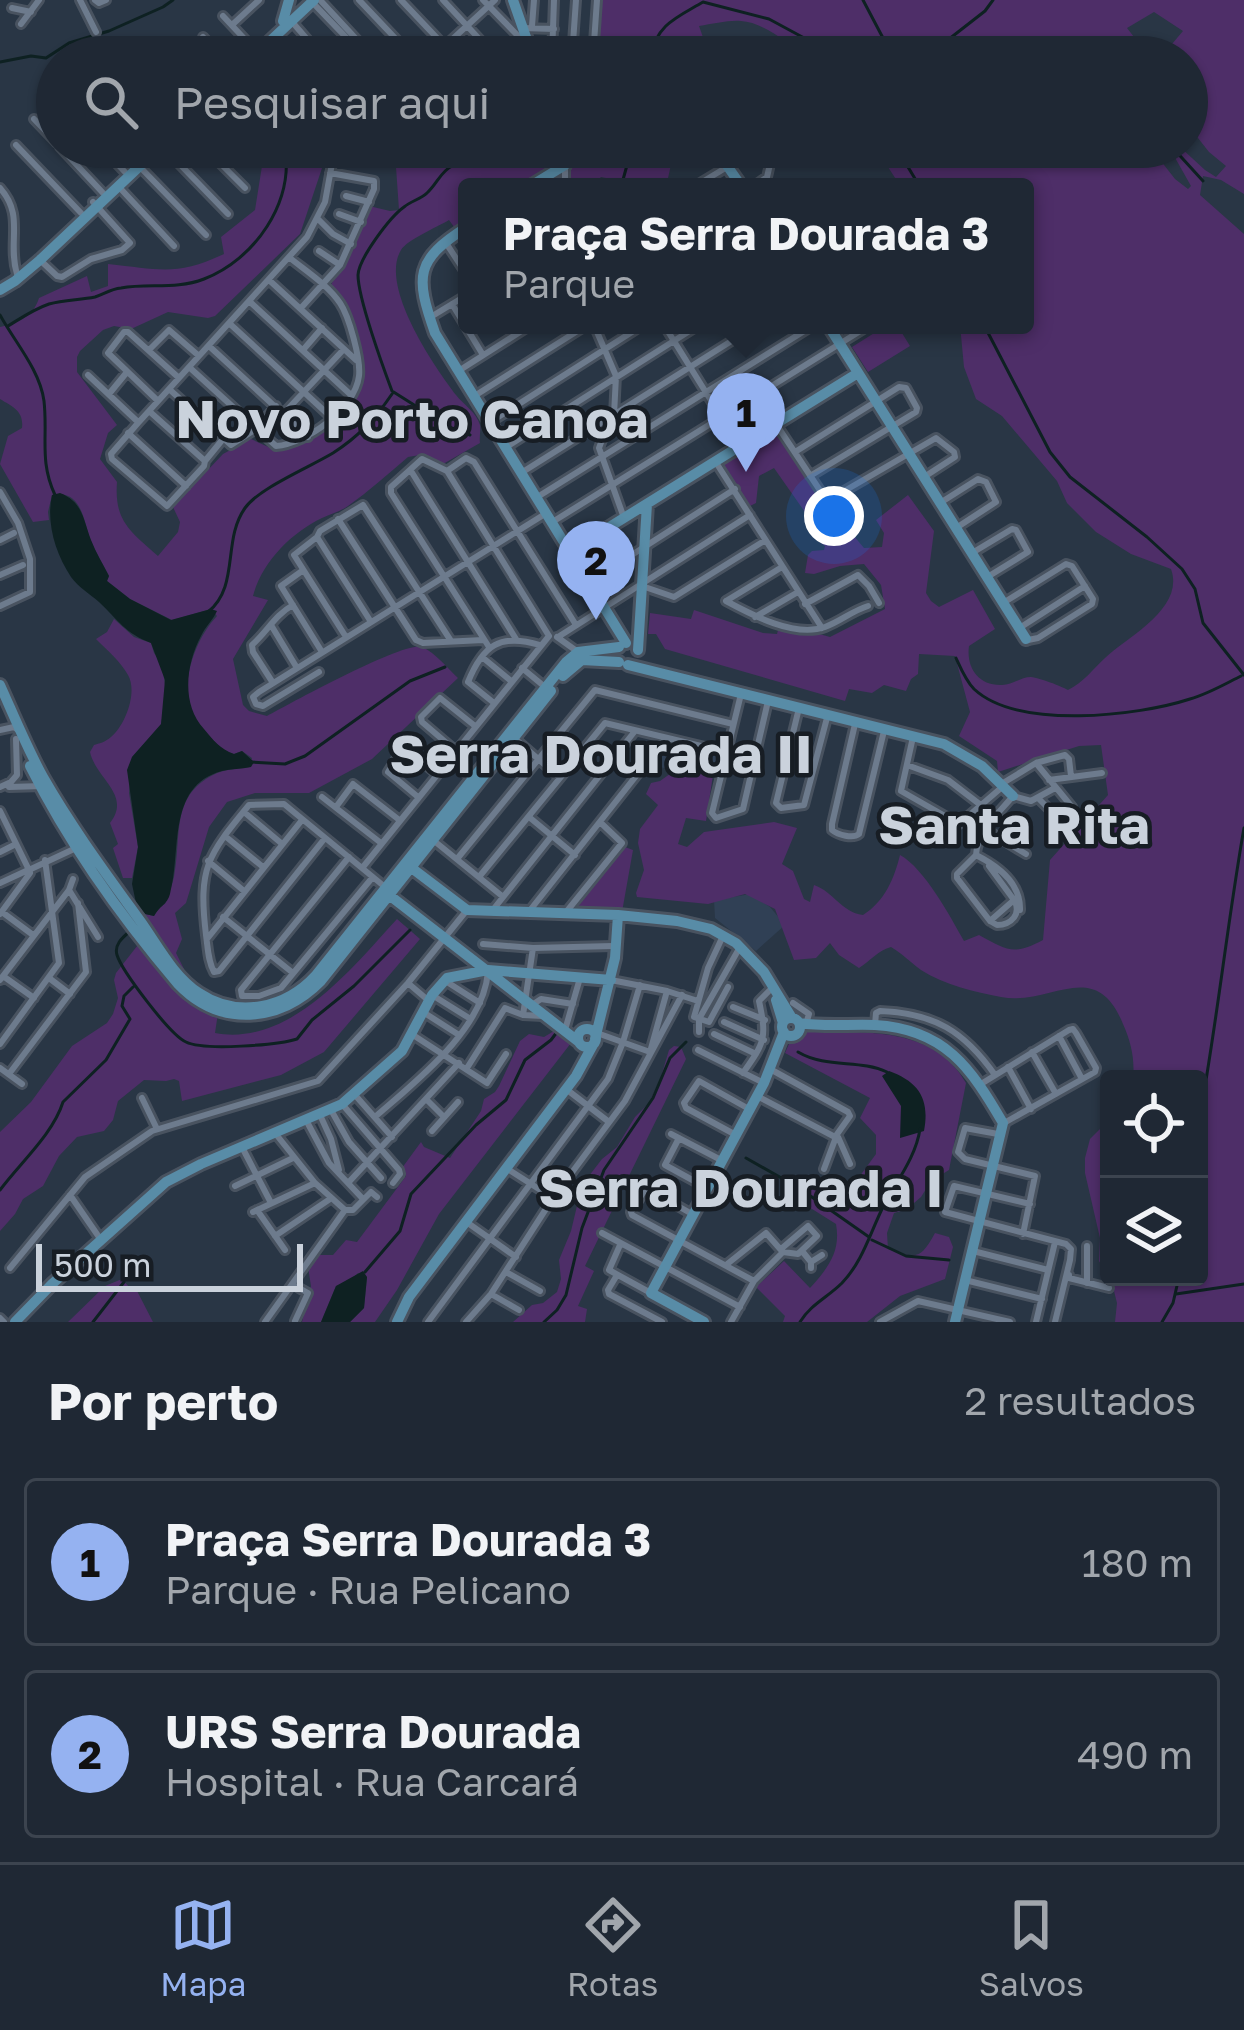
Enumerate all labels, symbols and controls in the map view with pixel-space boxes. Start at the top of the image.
search box [36,36,1208,168]
icon: search [78,69,144,135]
text: Pesquisar aqui [174,75,490,129]
popup [458,178,1034,334]
text: Praça Serra Dourada 3 [503,206,989,260]
text: Parque [503,260,635,307]
pin: 1 [707,373,785,472]
district label: Novo Porto Canoa [175,385,649,450]
your location [804,486,864,546]
pin: 2 [557,521,635,620]
district label: Serra Dourada II [389,720,813,785]
district label: Santa Rita [878,791,1150,856]
map controls [1100,1070,1208,1286]
button: locate [1100,1070,1208,1178]
district label: Serra Dourada I [538,1154,944,1219]
button: layers [1100,1178,1208,1286]
scale bar [36,1238,303,1291]
text: 500 m [54,1245,152,1284]
text: Por perto [48,1370,278,1431]
text: 2 resultados [965,1377,1196,1424]
text: Praça Serra Dourada 3 [165,1512,651,1566]
text: 1 [80,1539,100,1586]
text: 180 m [1082,1539,1193,1586]
text: Parque · Rua Pelicano [165,1566,571,1613]
text: URS Serra Dourada [165,1704,581,1758]
text: 2 [78,1731,102,1778]
text: 490 m [1077,1731,1193,1778]
text: Hospital · Rua Carcará [165,1758,579,1805]
tab: Mapa [160,1892,246,2003]
tab: Rotas [567,1892,658,2003]
tab: Salvos [979,1892,1084,2003]

